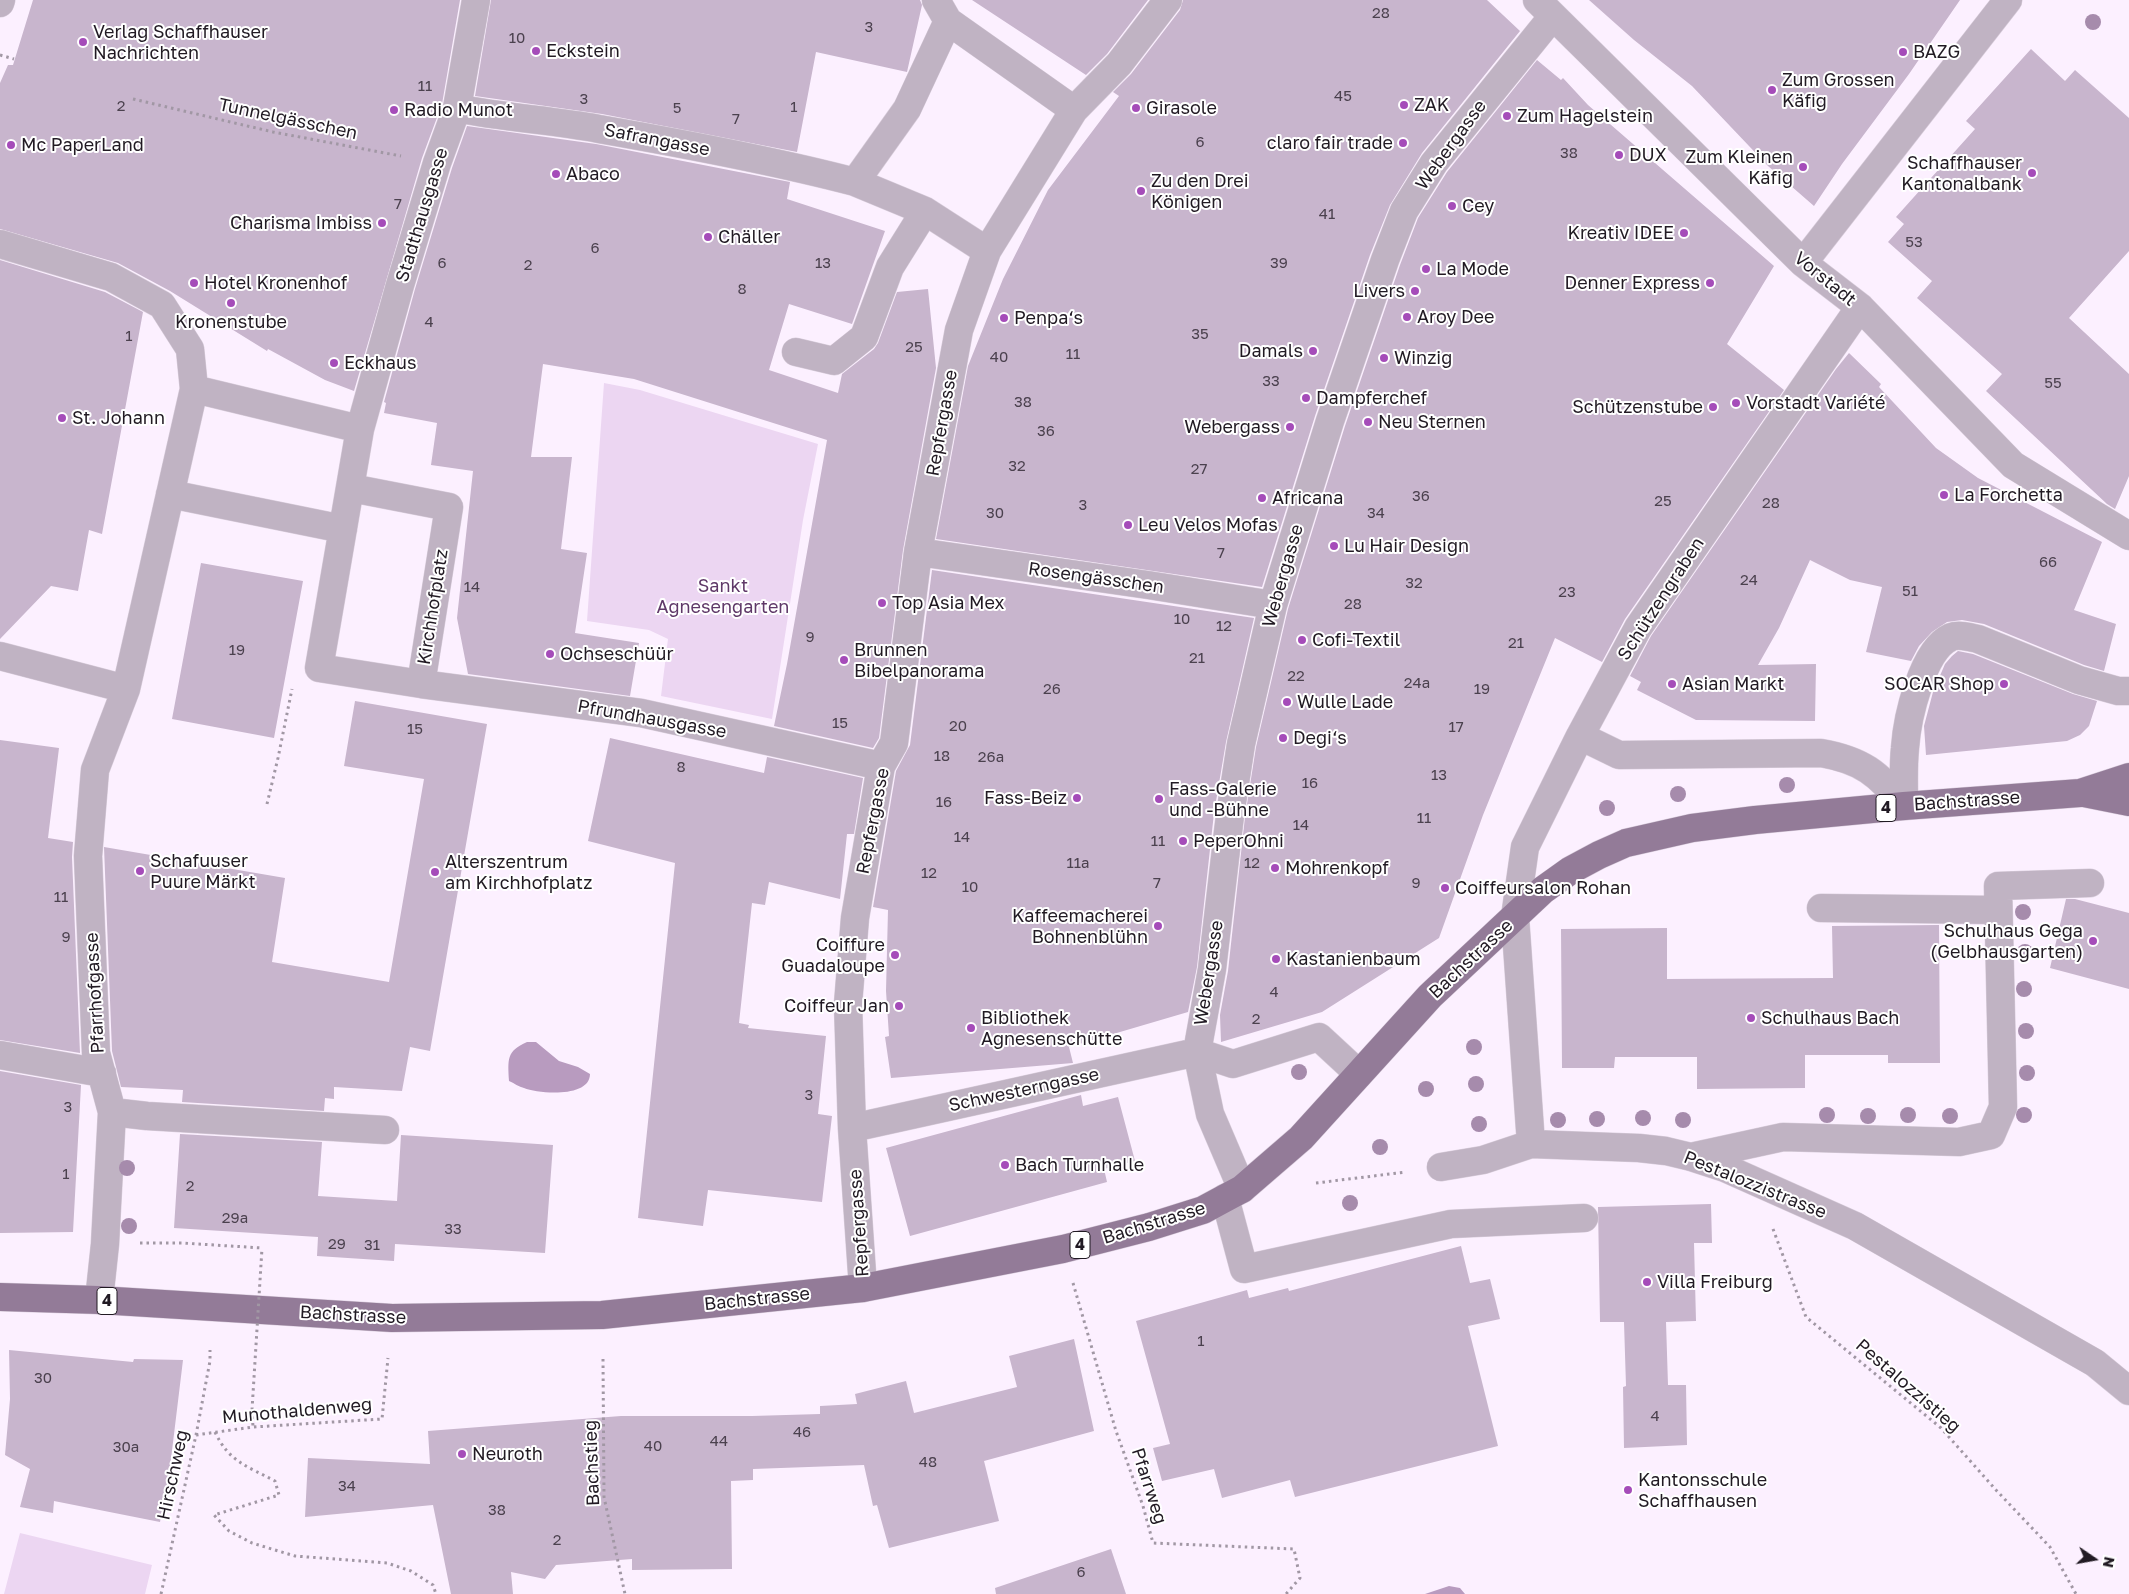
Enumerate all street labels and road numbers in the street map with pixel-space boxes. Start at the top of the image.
street label: Tunnelgässchen [217,94,359,144]
street label: Webergasse [1411,96,1491,194]
street label: Safrangasse [602,119,712,161]
street label: Stadthausgasse [391,145,453,285]
street label: Vorstadt [1789,247,1861,311]
street label: Repfergasse [922,368,962,478]
street label: Webergasse [1258,522,1308,630]
street label: Schützengraben [1613,533,1709,665]
street label: Kirchhofplatz [413,548,453,666]
street label: Rosengässchen [1027,558,1165,598]
street label: Pfrundhausgasse [576,695,728,743]
street label: Repfergasse [852,766,894,876]
street label: Bachstrasse [1913,787,2021,815]
road number: 4 [1876,794,1896,821]
street label: Bachstrasse [1425,915,1517,1003]
street label: Webergasse [1190,919,1228,1027]
street label: Pfarrhofgasse [81,932,109,1054]
street label: Schwesterngasse [947,1064,1101,1116]
street label: Pestalozzistrasse [1681,1147,1829,1223]
street label: Repfergasse [844,1168,874,1278]
street label: Bachstrasse [1100,1197,1208,1249]
road number: 4 [1070,1232,1090,1258]
street label: Bachstrasse [703,1283,811,1315]
road number: 4 [97,1288,117,1314]
street label: Bachstrasse [299,1301,407,1329]
street label: Pestalozzistieg [1851,1335,1965,1437]
street label: Munothaldenweg [221,1394,373,1428]
street label: Bachstieg [580,1420,604,1506]
street label: Hirschweg [153,1428,193,1522]
street label: Pfarrweg [1127,1445,1171,1527]

